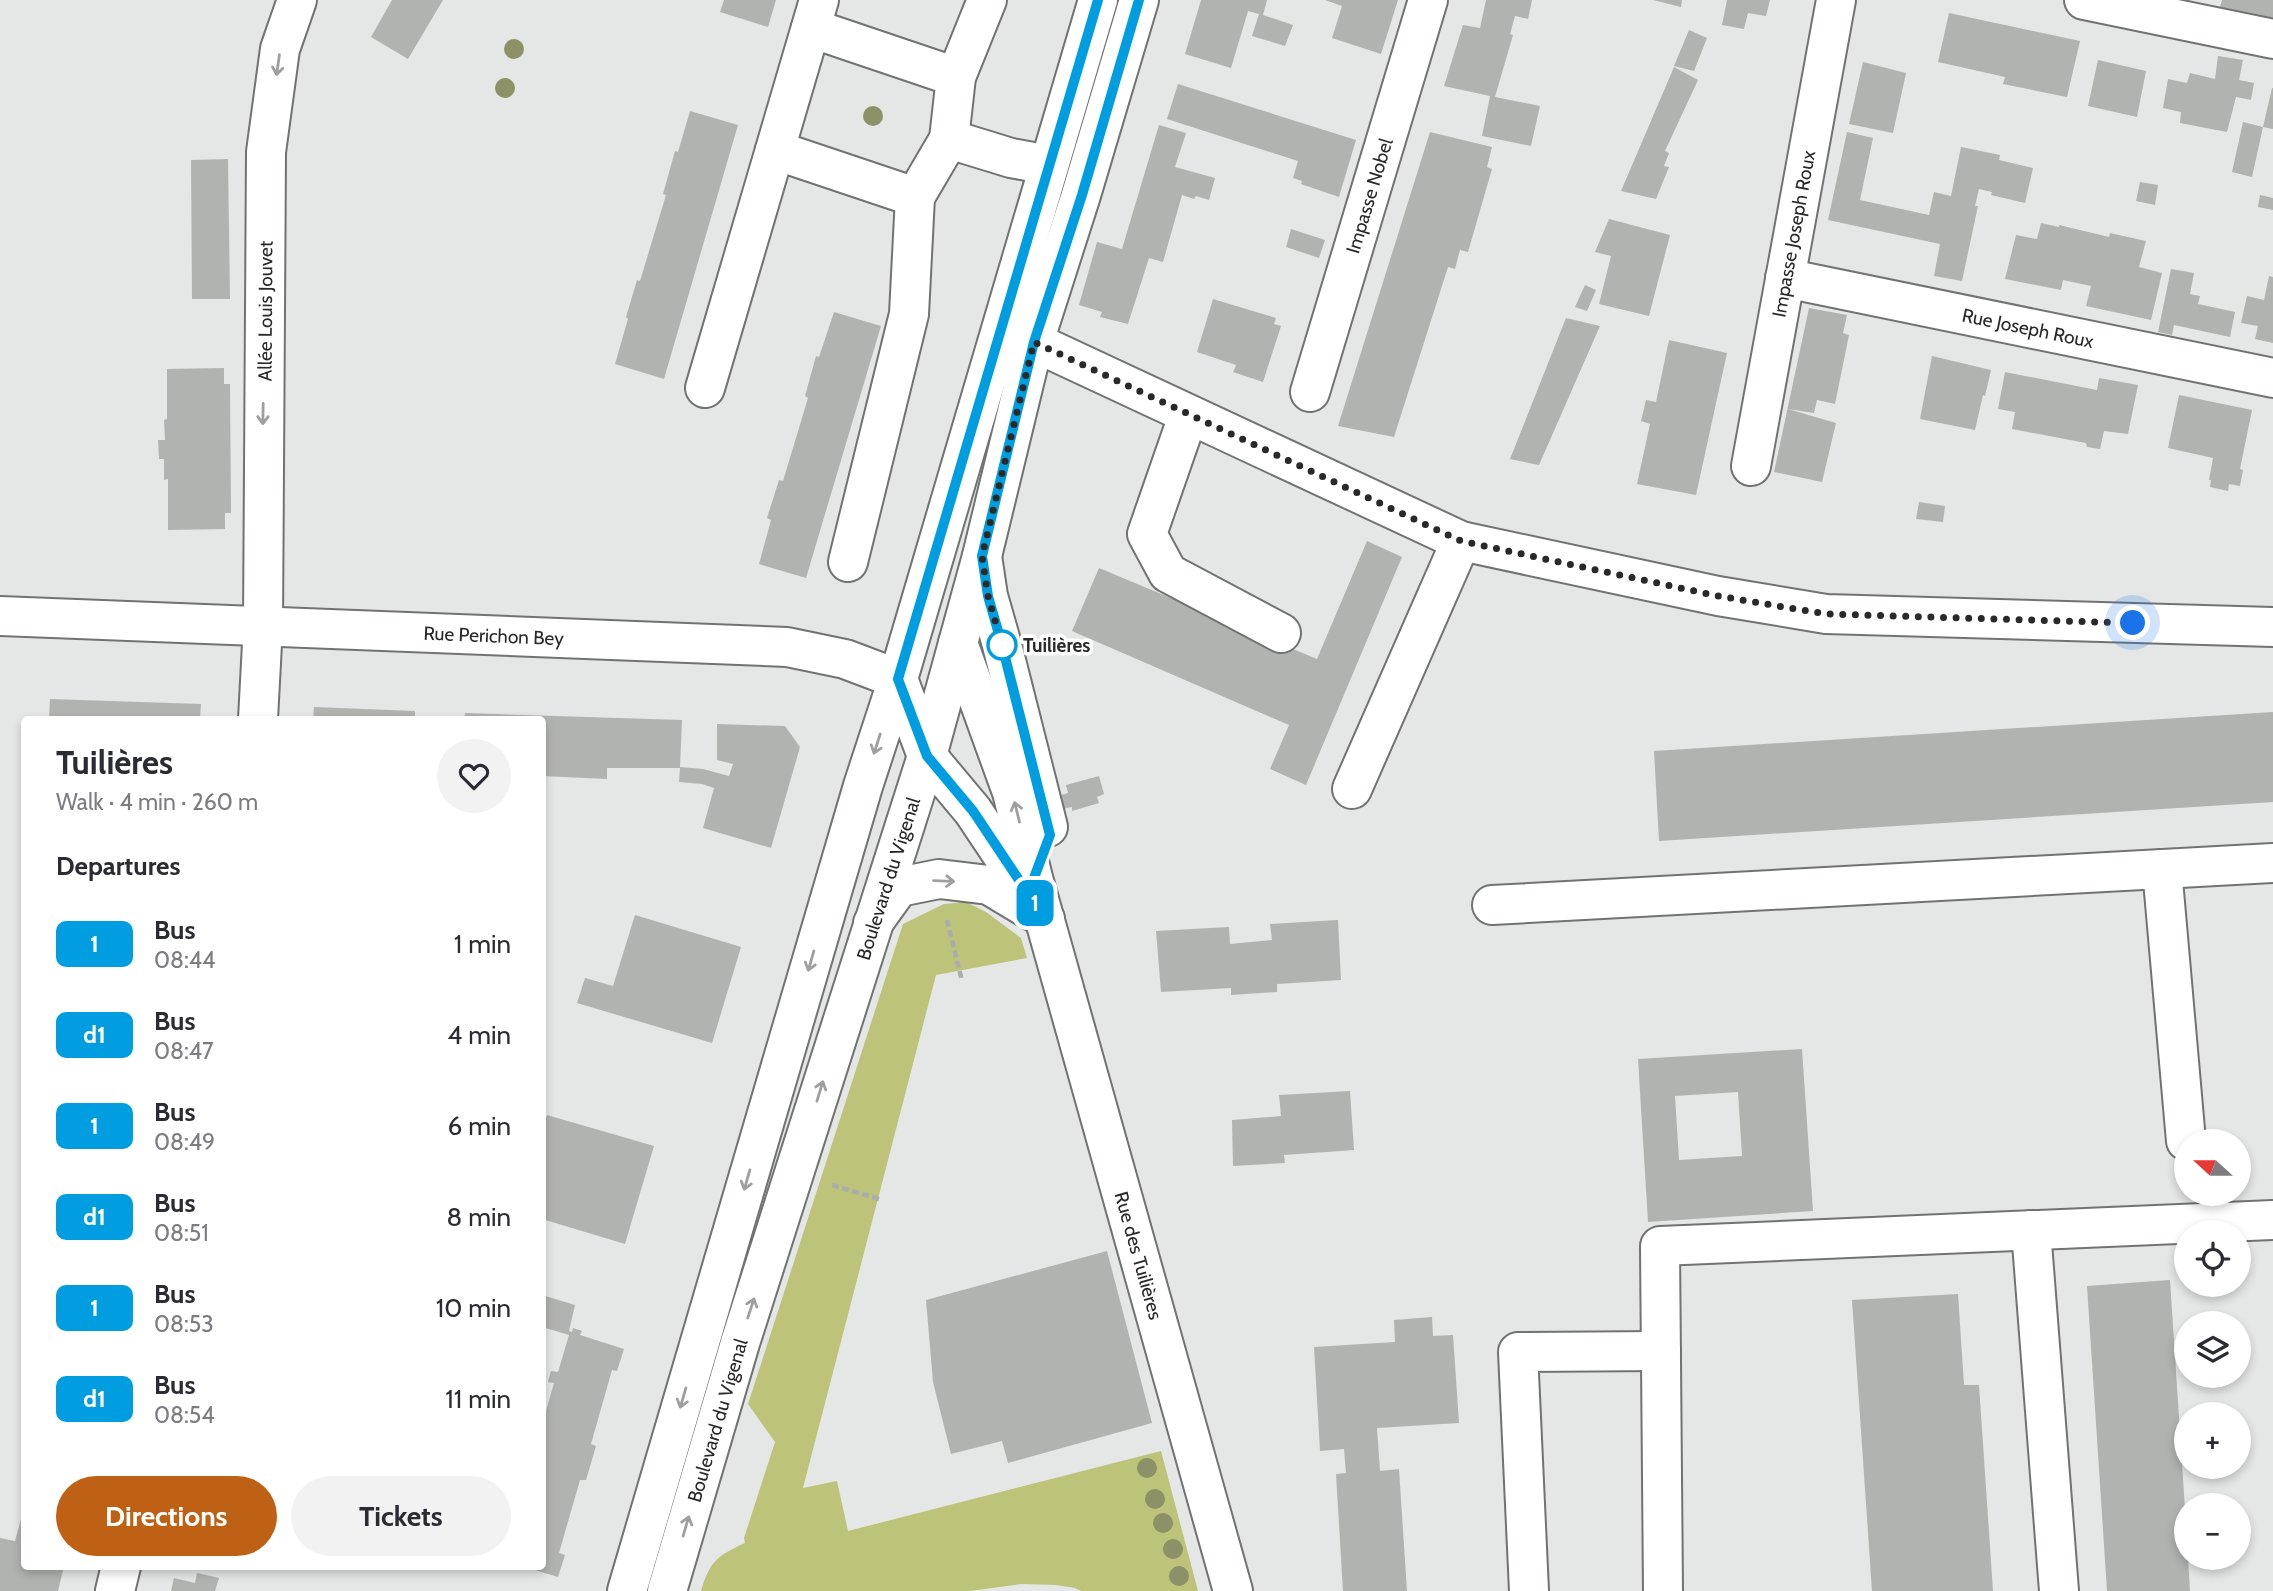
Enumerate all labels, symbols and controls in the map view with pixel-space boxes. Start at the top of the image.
one-way arrow [271,53,284,76]
street label: Impasse Nobel [1341,135,1397,256]
street label: Impasse Joseph Roux [1767,149,1820,319]
street label: Allée Louis Jouvet [253,240,277,381]
street label: Rue Joseph Roux [1960,303,2096,352]
one-way arrow [257,403,270,426]
your location [2115,605,2150,640]
street label: Rue Perichon Bey [423,621,565,650]
marker: Tuilières [987,630,1017,660]
place label: Tuilières [1023,634,1090,657]
one-way arrow [870,732,882,754]
button: heart [437,739,511,813]
text: Tuilières [56,742,173,782]
text: Walk · 4 min · 260 m [56,788,258,816]
street label: Boulevard du Vigenal [851,794,925,963]
one-way arrow [1010,801,1023,824]
text: Departures [56,850,180,882]
one-way arrow [932,874,955,887]
line badge: 1 [1012,880,1058,926]
text: 1 [1031,888,1039,917]
text: Bus [154,914,195,946]
text: 1 min [454,928,511,960]
text: 1 [90,929,99,958]
text: 08:44 [154,946,215,974]
one-way arrow [804,950,817,972]
text: Bus [154,1005,195,1037]
text: 4 min [447,1019,511,1051]
text: d1 [83,1020,106,1049]
text: 08:47 [154,1037,214,1065]
one-way arrow [815,1080,827,1102]
text: Bus [154,1096,195,1128]
text: 6 min [448,1110,511,1142]
text: 1 [90,1111,99,1140]
text: 08:49 [154,1128,215,1156]
north arrow [2174,1129,2250,1206]
map controls [2174,1129,2251,1570]
one-way arrow [740,1168,753,1190]
text: Bus [154,1187,195,1219]
street label: Rue des Tuilières [1110,1189,1168,1322]
text: 8 min [447,1201,511,1233]
text: d1 [83,1202,106,1231]
text: 08:51 [154,1219,209,1247]
button: locate [2174,1220,2251,1297]
text: Bus [154,1278,195,1310]
text: 10 min [436,1292,511,1324]
text: 1 [90,1293,99,1322]
one-way arrow [746,1297,759,1319]
text: 08:53 [154,1310,214,1338]
button: layers [2174,1311,2251,1388]
street label: Boulevard du Vigenal [682,1335,752,1505]
text: Bus [154,1369,195,1401]
text: 11 min [445,1383,511,1415]
text: d1 [83,1384,106,1413]
one-way arrow [676,1387,689,1409]
text: 08:54 [154,1401,215,1429]
button: + [2174,1402,2251,1479]
button: Directions [56,1476,277,1556]
button: Tickets [291,1476,511,1556]
button: − [2174,1493,2251,1570]
one-way arrow [681,1515,694,1537]

